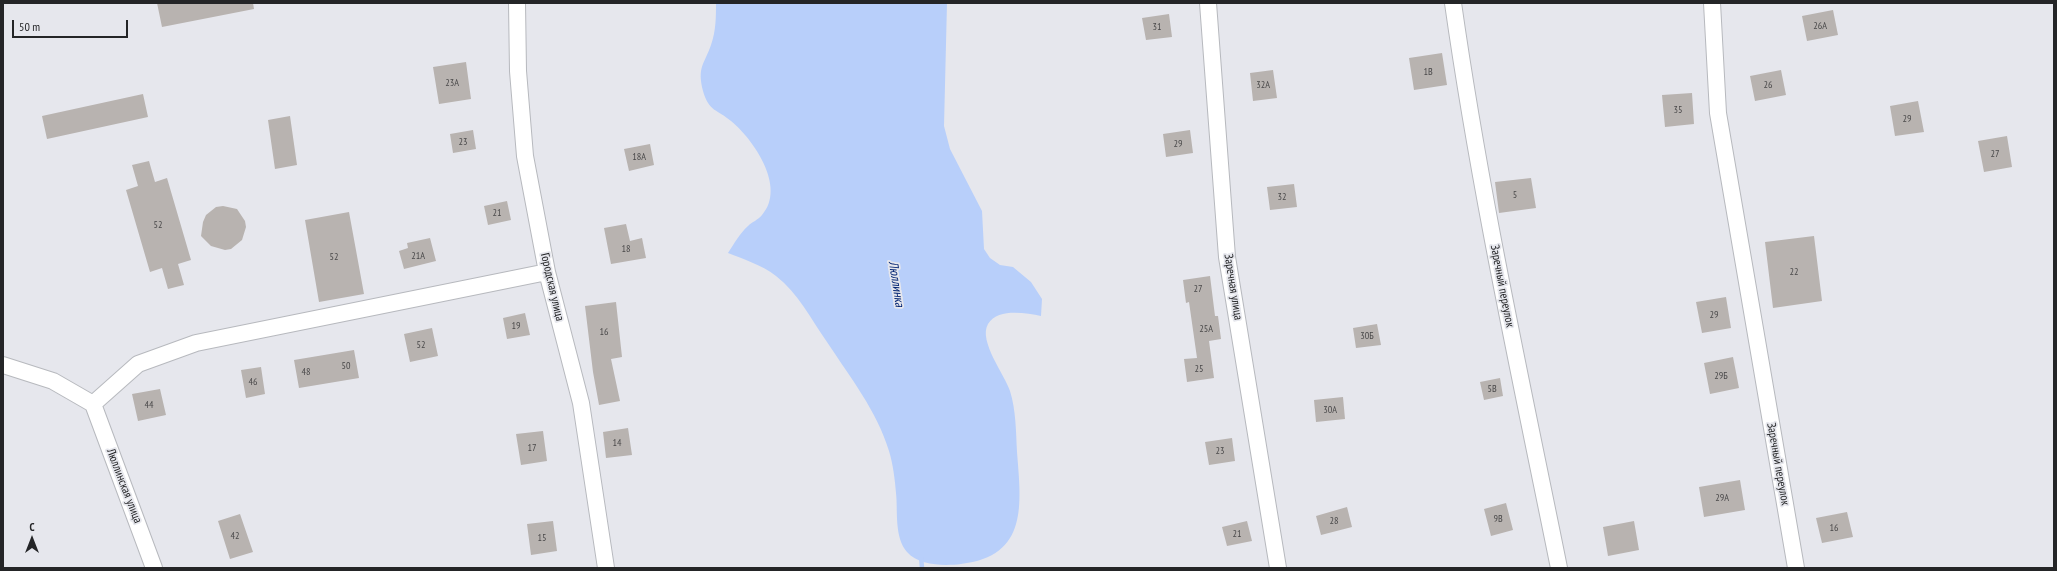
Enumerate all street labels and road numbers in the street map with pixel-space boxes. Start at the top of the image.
street label: Заречный переулок [1487,244,1517,328]
street label: Городская улица [537,251,567,323]
street label: Заречная улица [1221,253,1245,321]
street label: Заречный переулок [1764,422,1792,506]
street label: Люллинская улица [103,447,145,525]

